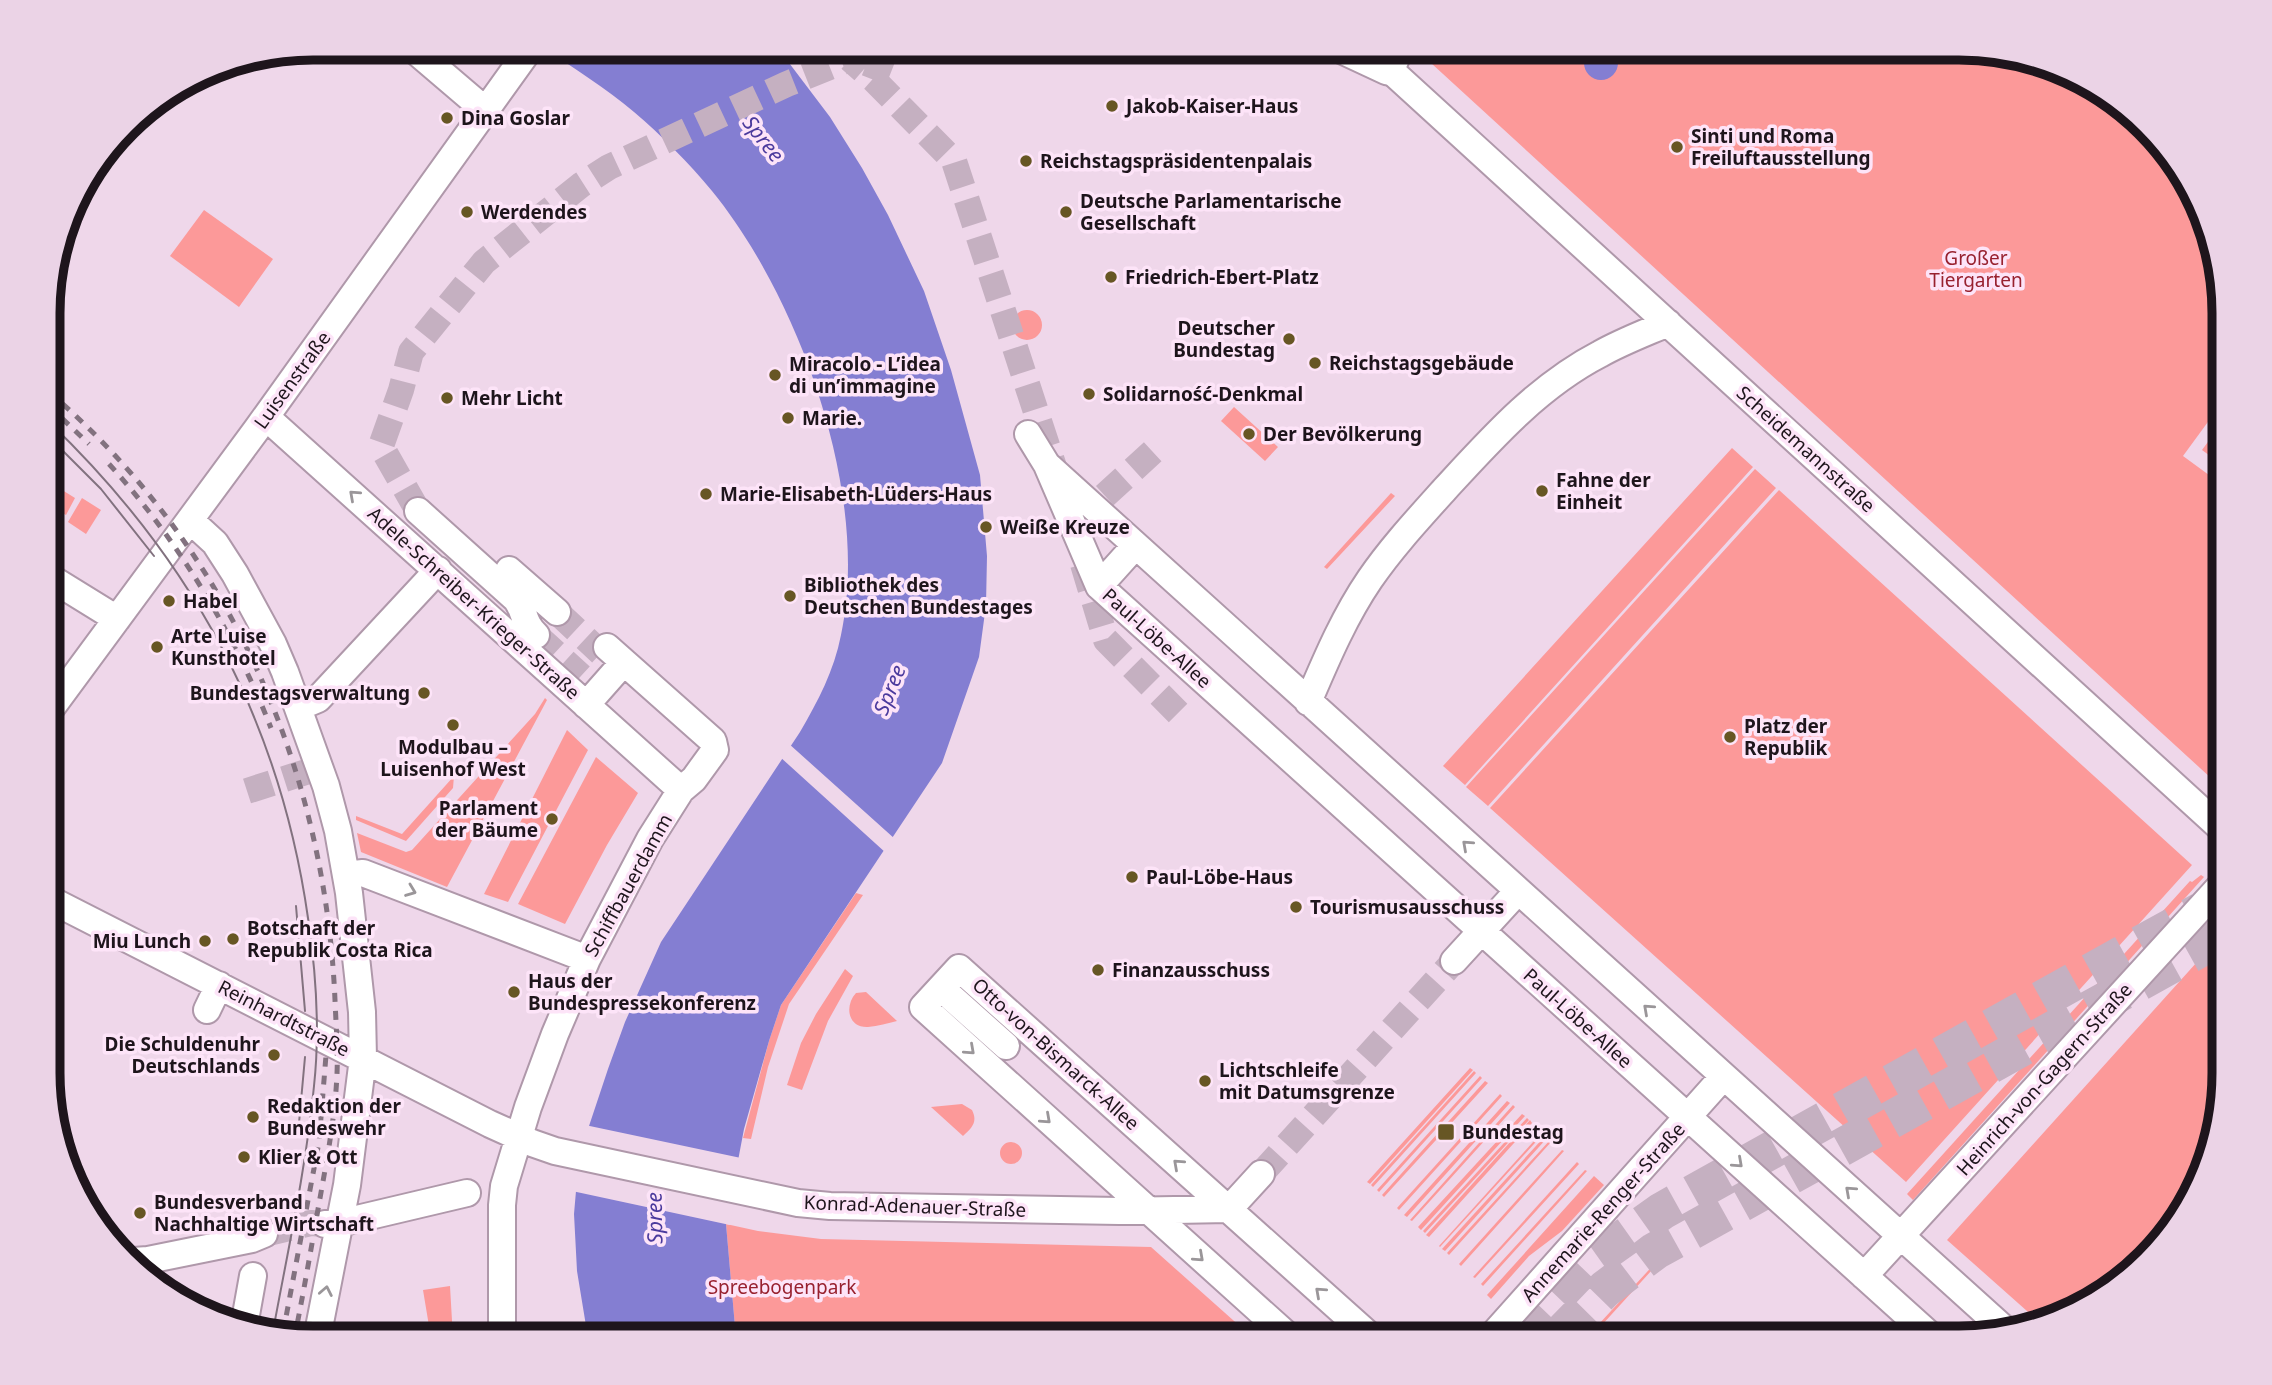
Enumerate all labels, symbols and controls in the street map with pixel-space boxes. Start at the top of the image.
place label: Jakob-Kaiser-Haus [1124,93,1298,119]
marker: Jakob-Kaiser-Haus [1104,98,1120,114]
place label: Dina Goslar [461,105,570,131]
water label: Spree [737,109,791,167]
marker: Dina Goslar [439,110,455,126]
place label: Sinti und Roma Freiluftausstellung [1691,123,1871,171]
marker: Sinti und Roma Freiluftausstellung [1669,139,1685,155]
place label: Reichstagspräsidentenpalais [1040,148,1312,174]
marker: Reichstagspräsidentenpalais [1018,153,1034,169]
place label: Deutsche Parlamentarische Gesellschaft [1080,188,1342,236]
place label: Werdendes [481,199,587,225]
marker: Werdendes [459,204,475,220]
marker: Deutsche Parlamentarische Gesellschaft [1058,204,1074,220]
park label: Großer Tiergarten [1929,245,2023,293]
place label: Friedrich-Ebert-Platz [1125,264,1319,290]
marker: Friedrich-Ebert-Platz [1103,269,1119,285]
place label: Deutscher Bundestag [1173,315,1275,363]
street label: Luisenstraße [248,326,336,434]
marker: Deutscher Bundestag [1281,331,1297,347]
place label: Reichstagsgebäude [1329,350,1514,376]
place label: Miracolo - L’idea di un’immagine [789,351,941,399]
marker: Reichstagsgebäude [1307,355,1323,371]
marker: Miracolo - L’idea di un’immagine [767,367,783,383]
street label: Scheidemannstraße [1731,380,1881,518]
place label: Solidarność-Denkmal [1103,381,1303,407]
place label: Mehr Licht [461,385,563,411]
marker: Solidarność-Denkmal [1081,386,1097,402]
marker: Mehr Licht [439,390,455,406]
place label: Marie. [802,405,862,431]
marker: Marie. [780,410,796,426]
place label: Der Bevölkerung [1263,421,1422,447]
marker: Der Bevölkerung [1241,426,1257,442]
place label: Fahne der Einheit [1556,467,1651,515]
place label: Marie-Elisabeth-Lüders-Haus [720,481,992,507]
marker: Fahne der Einheit [1534,483,1550,499]
marker: Marie-Elisabeth-Lüders-Haus [698,486,714,502]
one-way arrow [349,491,362,503]
street label: Adele-Schreiber-Krieger-Straße [362,501,586,705]
place label: Weiße Kreuze [1000,514,1130,540]
marker: Weiße Kreuze [978,519,994,535]
place label: Bibliothek des Deutschen Bundestages [804,572,1033,620]
street label: Paul-Löbe-Allee [1097,582,1217,694]
place label: Habel [183,588,238,614]
marker: Bibliothek des Deutschen Bundestages [782,588,798,604]
marker: Habel [161,593,177,609]
place label: Arte Luise Kunsthotel [171,623,276,671]
marker: Arte Luise Kunsthotel [149,639,165,655]
water label: Spree [866,660,912,719]
place label: Bundestagsverwaltung [190,680,410,706]
marker: Bundestagsverwaltung [416,685,432,701]
place label: Platz der Republik [1744,713,1828,761]
marker: Modulbau – Luisenhof West [445,717,461,733]
marker: Platz der Republik [1722,729,1738,745]
place label: Modulbau – Luisenhof West [380,734,526,782]
place label: Parlament der Bäume [435,795,538,843]
street label: Schiffbauerdamm [578,809,678,961]
marker: Parlament der Bäume [544,811,560,827]
one-way arrow [1462,841,1475,853]
place label: Paul-Löbe-Haus [1146,864,1293,890]
marker: Paul-Löbe-Haus [1124,869,1140,885]
one-way arrow [404,882,416,896]
place label: Tourismusausschuss [1310,894,1504,920]
marker: Tourismusausschuss [1288,899,1304,915]
place label: Botschaft der Republik Costa Rica [247,915,433,963]
place label: Miu Lunch [93,928,191,954]
marker: Botschaft der Republik Costa Rica [225,931,241,947]
marker: Miu Lunch [197,933,213,949]
place label: Finanzausschuss [1112,957,1270,983]
marker: Finanzausschuss [1090,962,1106,978]
street label: Paul-Löbe-Allee [1518,962,1638,1074]
place label: Haus der Bundespressekonferenz [528,968,756,1016]
street label: Otto-von-Bismarck-Allee [967,972,1145,1136]
street label: Reinhardtstraße [214,974,354,1062]
street label: Heinrich-von-Gagern-Straße [1950,977,2138,1181]
marker: Haus der Bundespressekonferenz [506,984,522,1000]
one-way arrow [1643,1004,1656,1017]
place label: Die Schuldenuhr Deutschlands [105,1031,261,1079]
one-way arrow [962,1042,975,1054]
marker: Die Schuldenuhr Deutschlands [266,1047,282,1063]
place label: Lichtschleife mit Datumsgrenze [1219,1057,1395,1105]
marker: Lichtschleife mit Datumsgrenze [1197,1073,1213,1089]
place label: Redaktion der Bundeswehr [267,1093,401,1141]
marker: Redaktion der Bundeswehr [245,1109,261,1125]
one-way arrow [1038,1110,1051,1123]
street label: Annemarie-Renger-Straße [1515,1117,1691,1307]
place label: Bundestag [1462,1119,1564,1145]
marker: Bundestag [1436,1122,1456,1142]
place label: Klier & Ott [258,1144,357,1170]
marker: Klier & Ott [236,1149,252,1165]
one-way arrow [1730,1155,1743,1167]
one-way arrow [1173,1160,1186,1172]
one-way arrow [1845,1186,1858,1199]
place label: Bundesverband Nachhaltige Wirtschaft [154,1189,374,1237]
street label: Konrad-Adenauer-Straße [803,1189,1027,1223]
water label: Spree [640,1192,668,1244]
marker: Bundesverband Nachhaltige Wirtschaft [132,1205,148,1221]
one-way arrow [1191,1249,1204,1261]
park label: Spreebogenpark [708,1274,856,1300]
one-way arrow [318,1285,333,1297]
one-way arrow [1315,1288,1328,1300]

